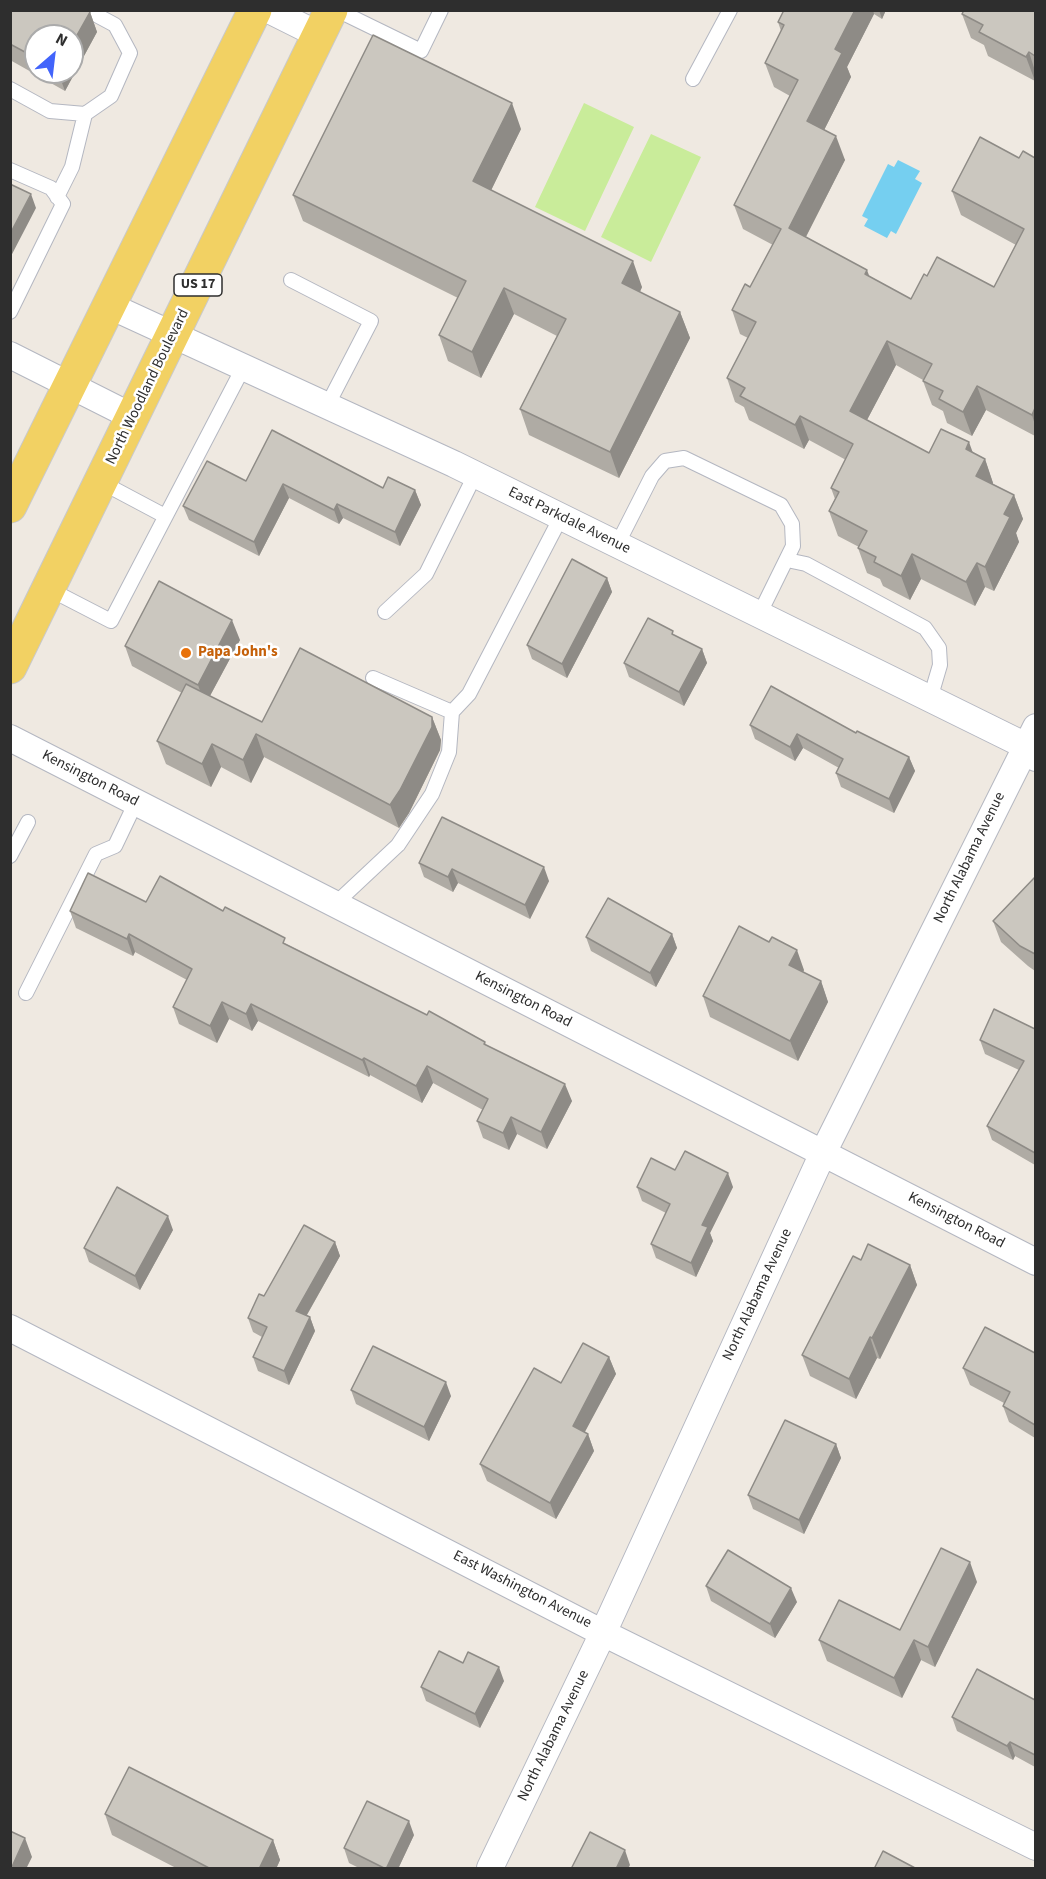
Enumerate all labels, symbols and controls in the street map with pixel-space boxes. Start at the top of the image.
north arrow [24,24,84,84]
text: N [52,28,71,52]
road number: US 17 [174,274,222,296]
street label: North Woodland Boulevard [103,306,193,468]
street label: East Parkdale Avenue [505,484,633,558]
place label: Papa John's [198,644,278,662]
marker: Papa John's [179,646,193,660]
street label: Kensington Road [39,747,141,811]
street label: North Alabama Avenue [930,789,1010,927]
street label: Kensington Road [472,968,574,1032]
street label: Kensington Road [905,1189,1007,1253]
street label: North Alabama Avenue [719,1226,797,1364]
street label: East Washington Avenue [450,1547,594,1633]
street label: North Alabama Avenue [514,1667,594,1805]

